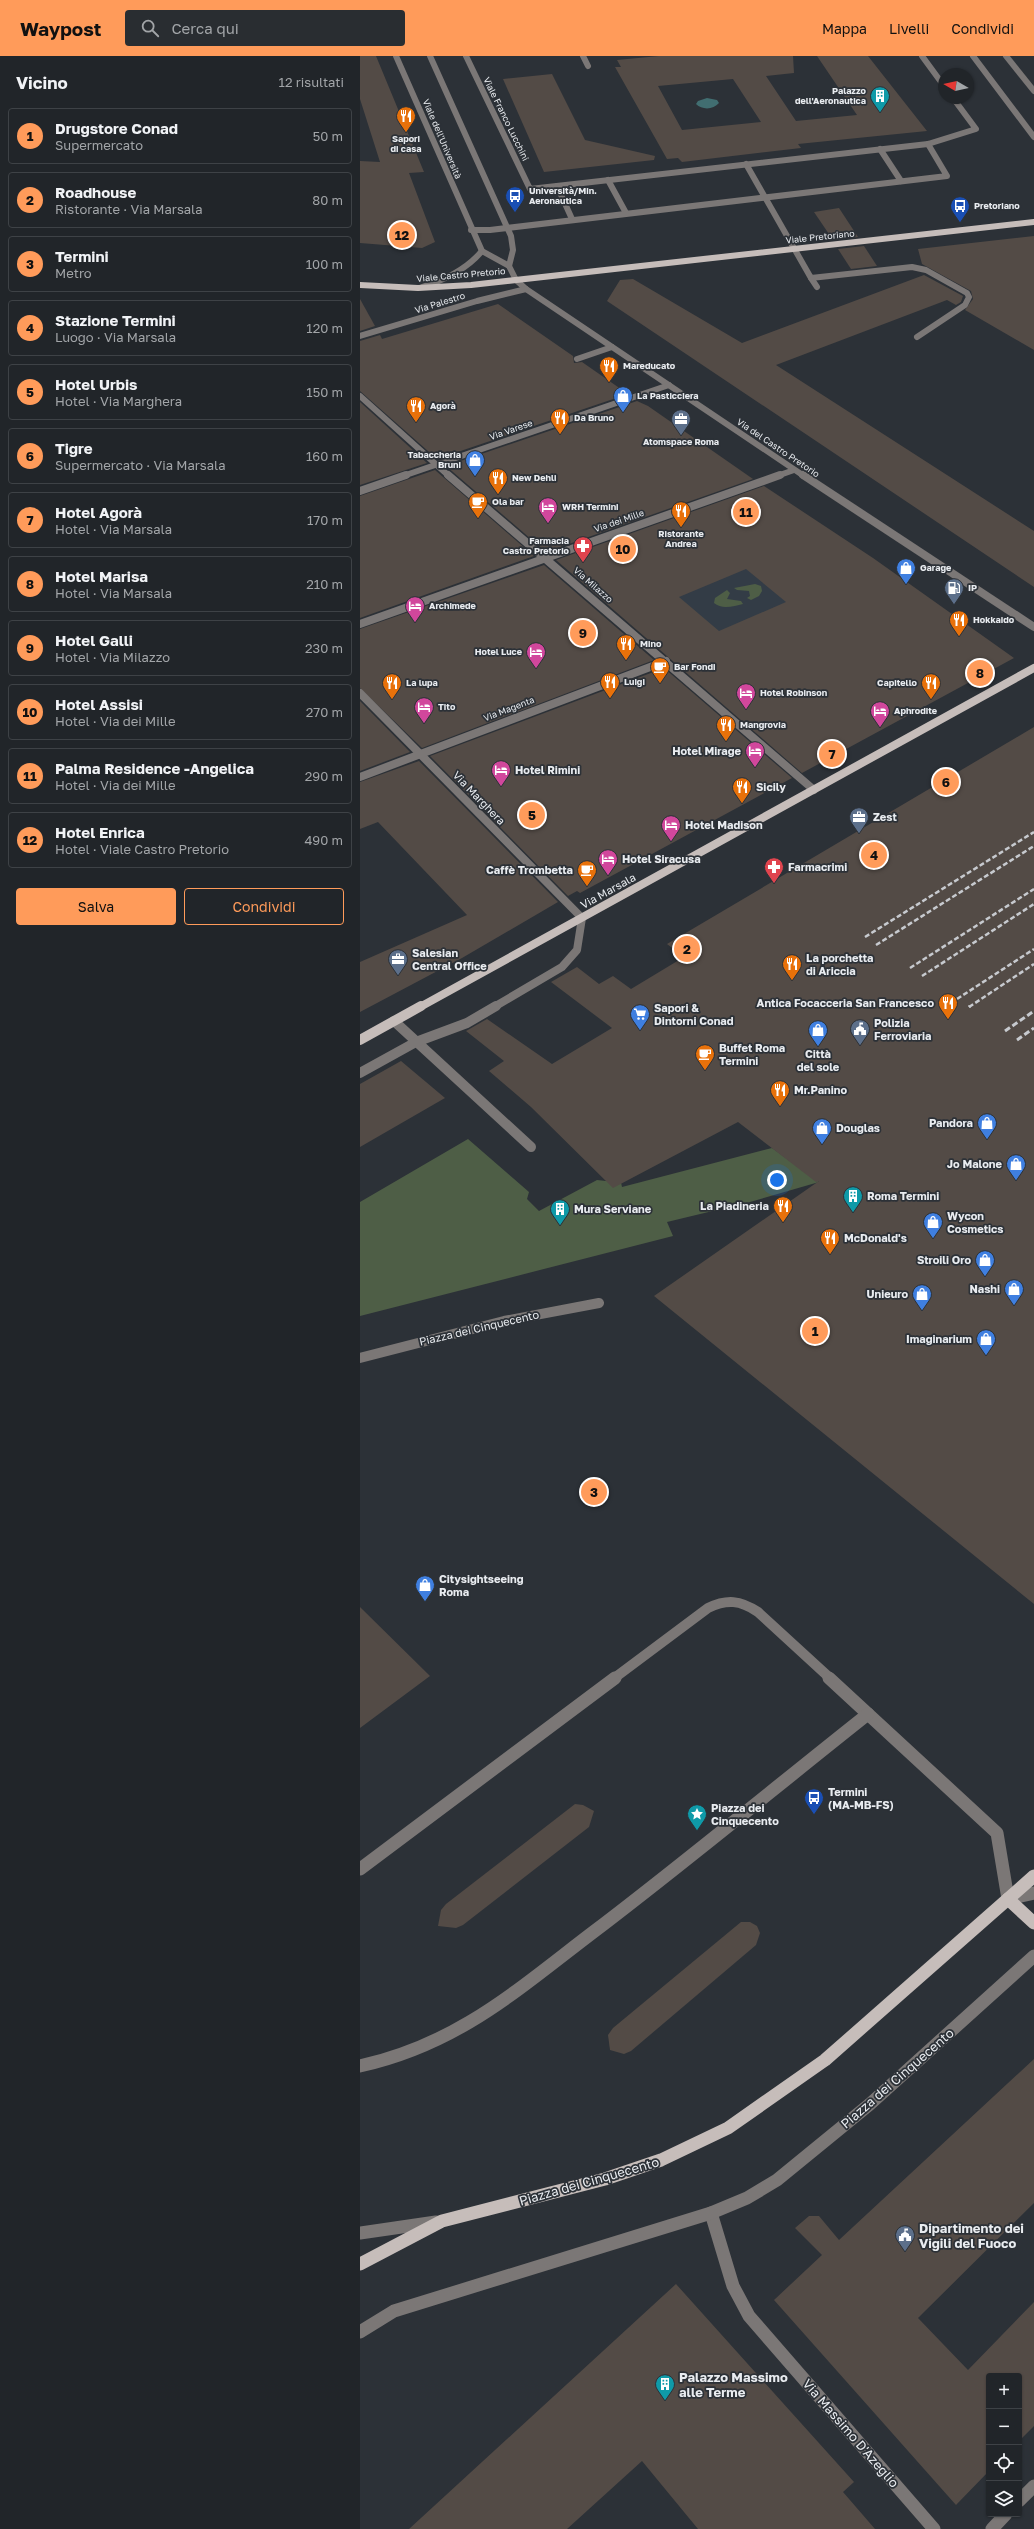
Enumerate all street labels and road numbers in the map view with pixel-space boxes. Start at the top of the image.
street label: Viale Franco Lucchini [481,75,532,162]
street label: Viale dell'Università [421,97,464,180]
street label: Viale Pretoriano [785,227,855,246]
street label: Viale Castro Pretorio [416,265,506,284]
street label: Via Palestro [413,290,466,315]
street label: Via del Castro Pretorio [735,416,822,479]
street label: Via Varese [488,417,534,442]
street label: Via dei Mille [592,507,645,534]
street label: Via Milazzo [571,565,615,605]
street label: Via Magenta [482,694,536,723]
street label: Via Marghera [451,768,508,827]
street label: Via Marsala [578,870,638,911]
street label: Piazza dei Cinquecento [418,1307,540,1348]
street label: Piazza dei Cinquecento [837,2024,957,2132]
street label: Piazza dei Cinquecento [517,2153,661,2209]
street label: Via Massimo D'Azeglio [800,2375,903,2491]

